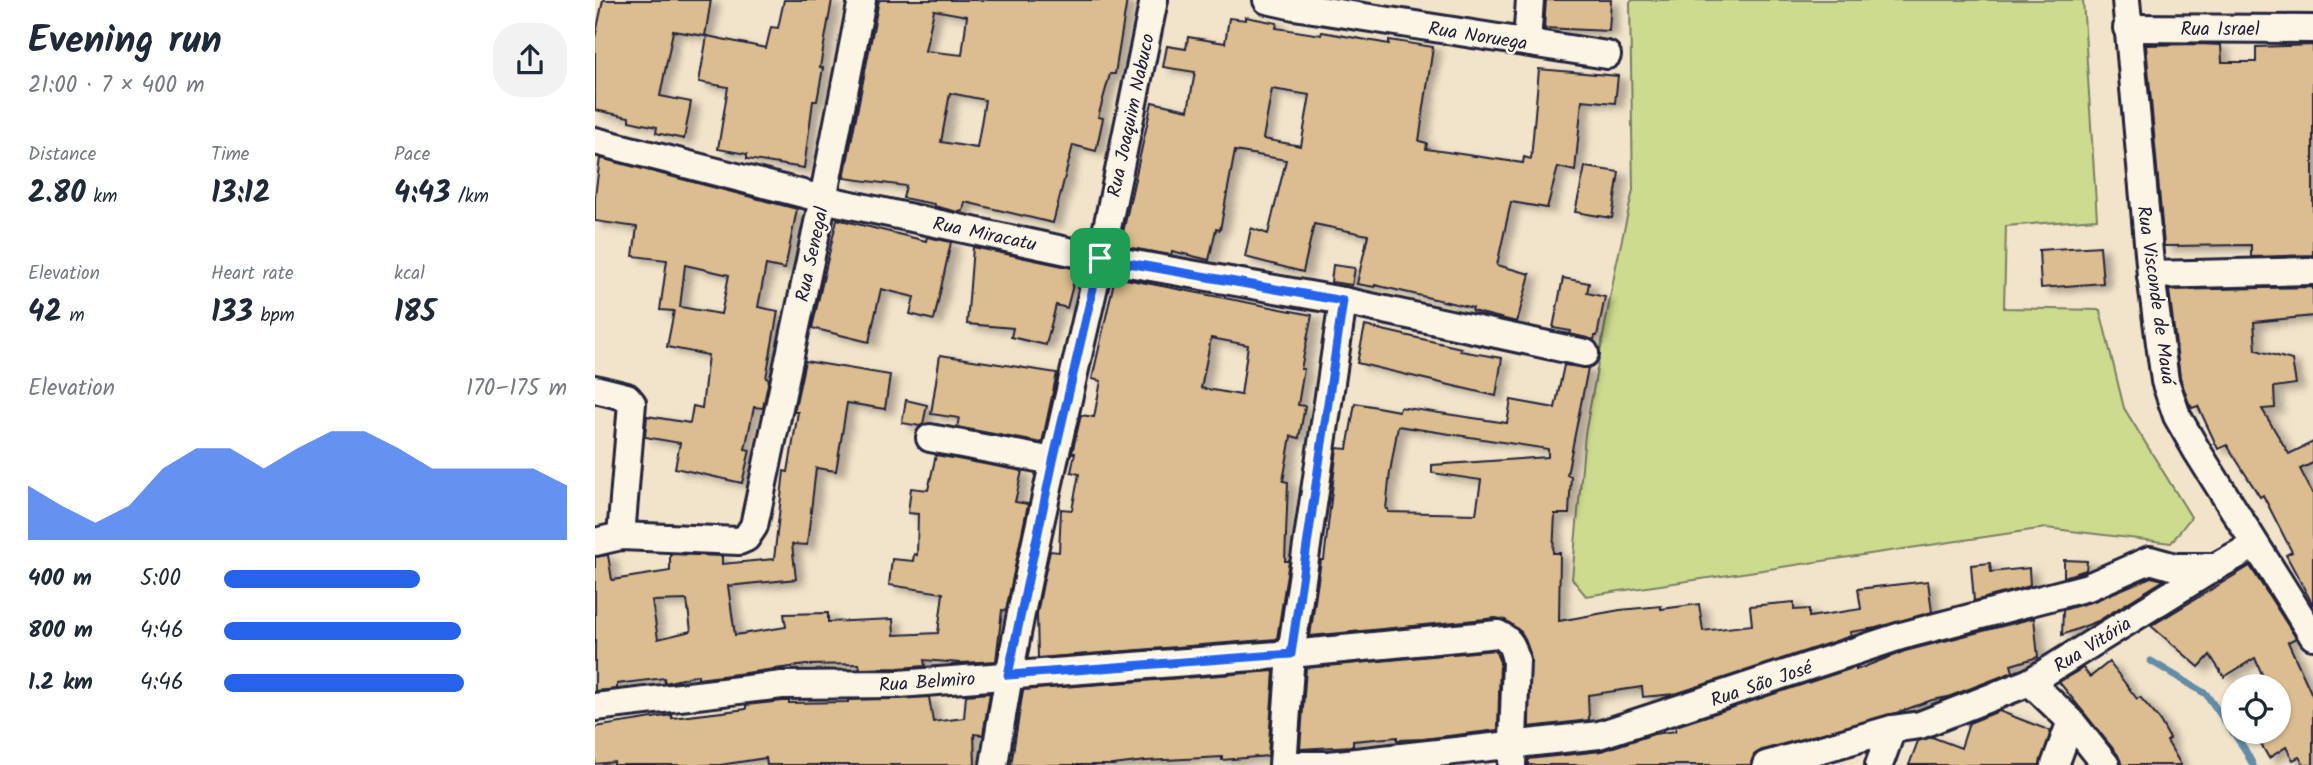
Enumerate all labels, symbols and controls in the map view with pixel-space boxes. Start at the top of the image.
text: Evening run [28,12,222,72]
street label: Rua Noruega [1426,14,1529,60]
street label: Rua Israel [2180,15,2260,45]
button: share [493,23,567,97]
street label: Rua Joaquim Nabuco [1100,31,1164,200]
text: 21:00 · 7 × 400 m [28,68,205,104]
text: Distance [28,140,96,170]
text: Time [211,140,249,170]
text: Pace [394,140,430,170]
text: 2.80 [28,170,86,218]
text: 13:12 [211,170,270,218]
text: 4:43 [394,170,451,218]
text: km [86,182,117,212]
text: /km [451,182,489,212]
street label: Rua Senegal [788,204,838,305]
street label: Rua Visconde de Mauá [2128,204,2183,388]
street label: Rua Miracatu [930,209,1039,261]
pin [1070,228,1130,288]
icon: arrive [1081,239,1119,277]
text: Elevation [28,259,100,289]
text: Heart rate [211,259,294,289]
text: kcal [394,259,425,289]
text: 42 [28,289,62,337]
text: 133 [211,289,253,337]
text: 185 [394,289,436,337]
text: m [62,301,85,331]
text: bpm [253,301,295,331]
text: Elevation [28,371,115,407]
text: 170–175 m [466,371,567,407]
text: 400 m [28,561,92,597]
text: 5:00 [140,561,181,597]
street label: Rua Vitória [2048,610,2138,681]
text: 800 m [28,613,93,649]
text: 4:46 [140,613,184,649]
street label: Rua São José [1707,653,1817,716]
text: 1.2 km [28,665,93,701]
text: 4:46 [140,665,184,701]
street label: Rua Belmiro [878,665,976,701]
map controls [2221,674,2291,744]
button: locate [2221,674,2291,744]

